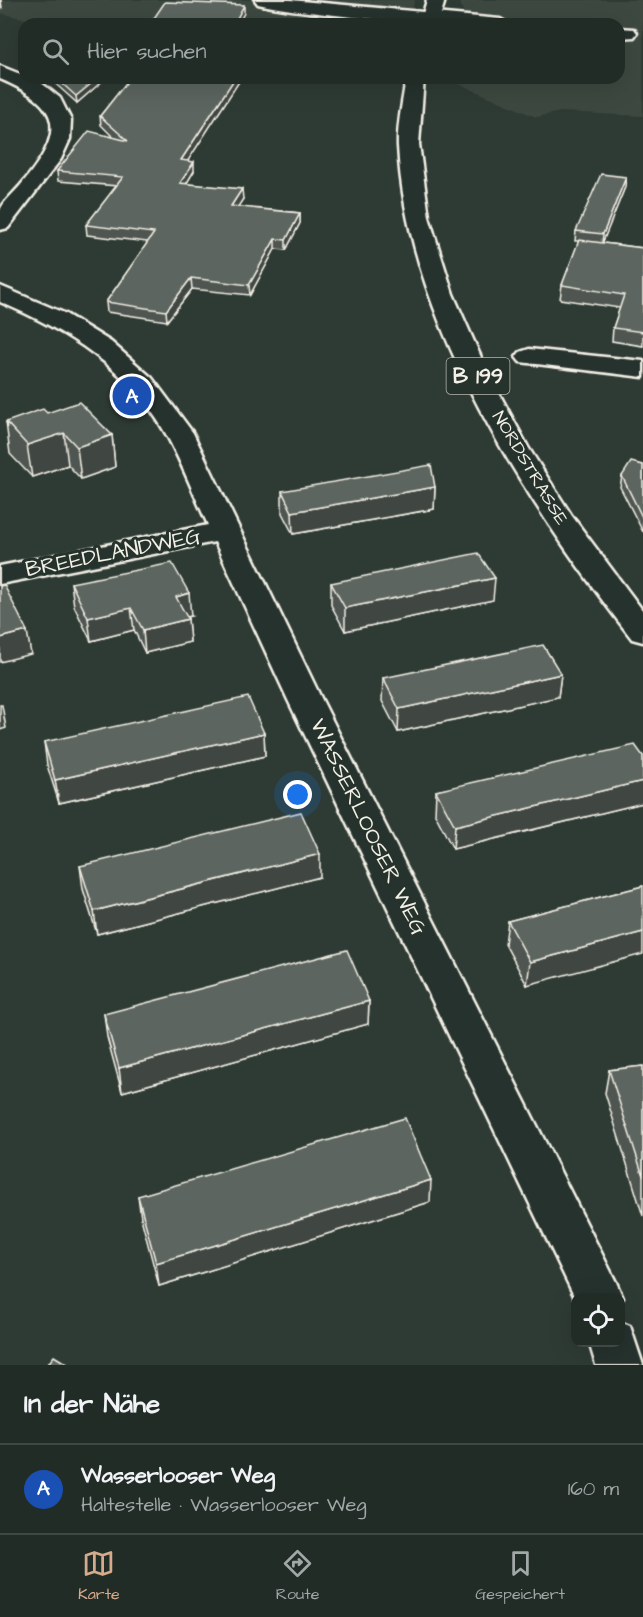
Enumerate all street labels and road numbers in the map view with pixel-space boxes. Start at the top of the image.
road number: B 199 [446,358,510,394]
street label: NORDSTRASSE [486,406,574,530]
street label: BREEDLANDWEG [23,521,203,585]
street label: WASSERLOOSER WEG [302,714,434,940]

